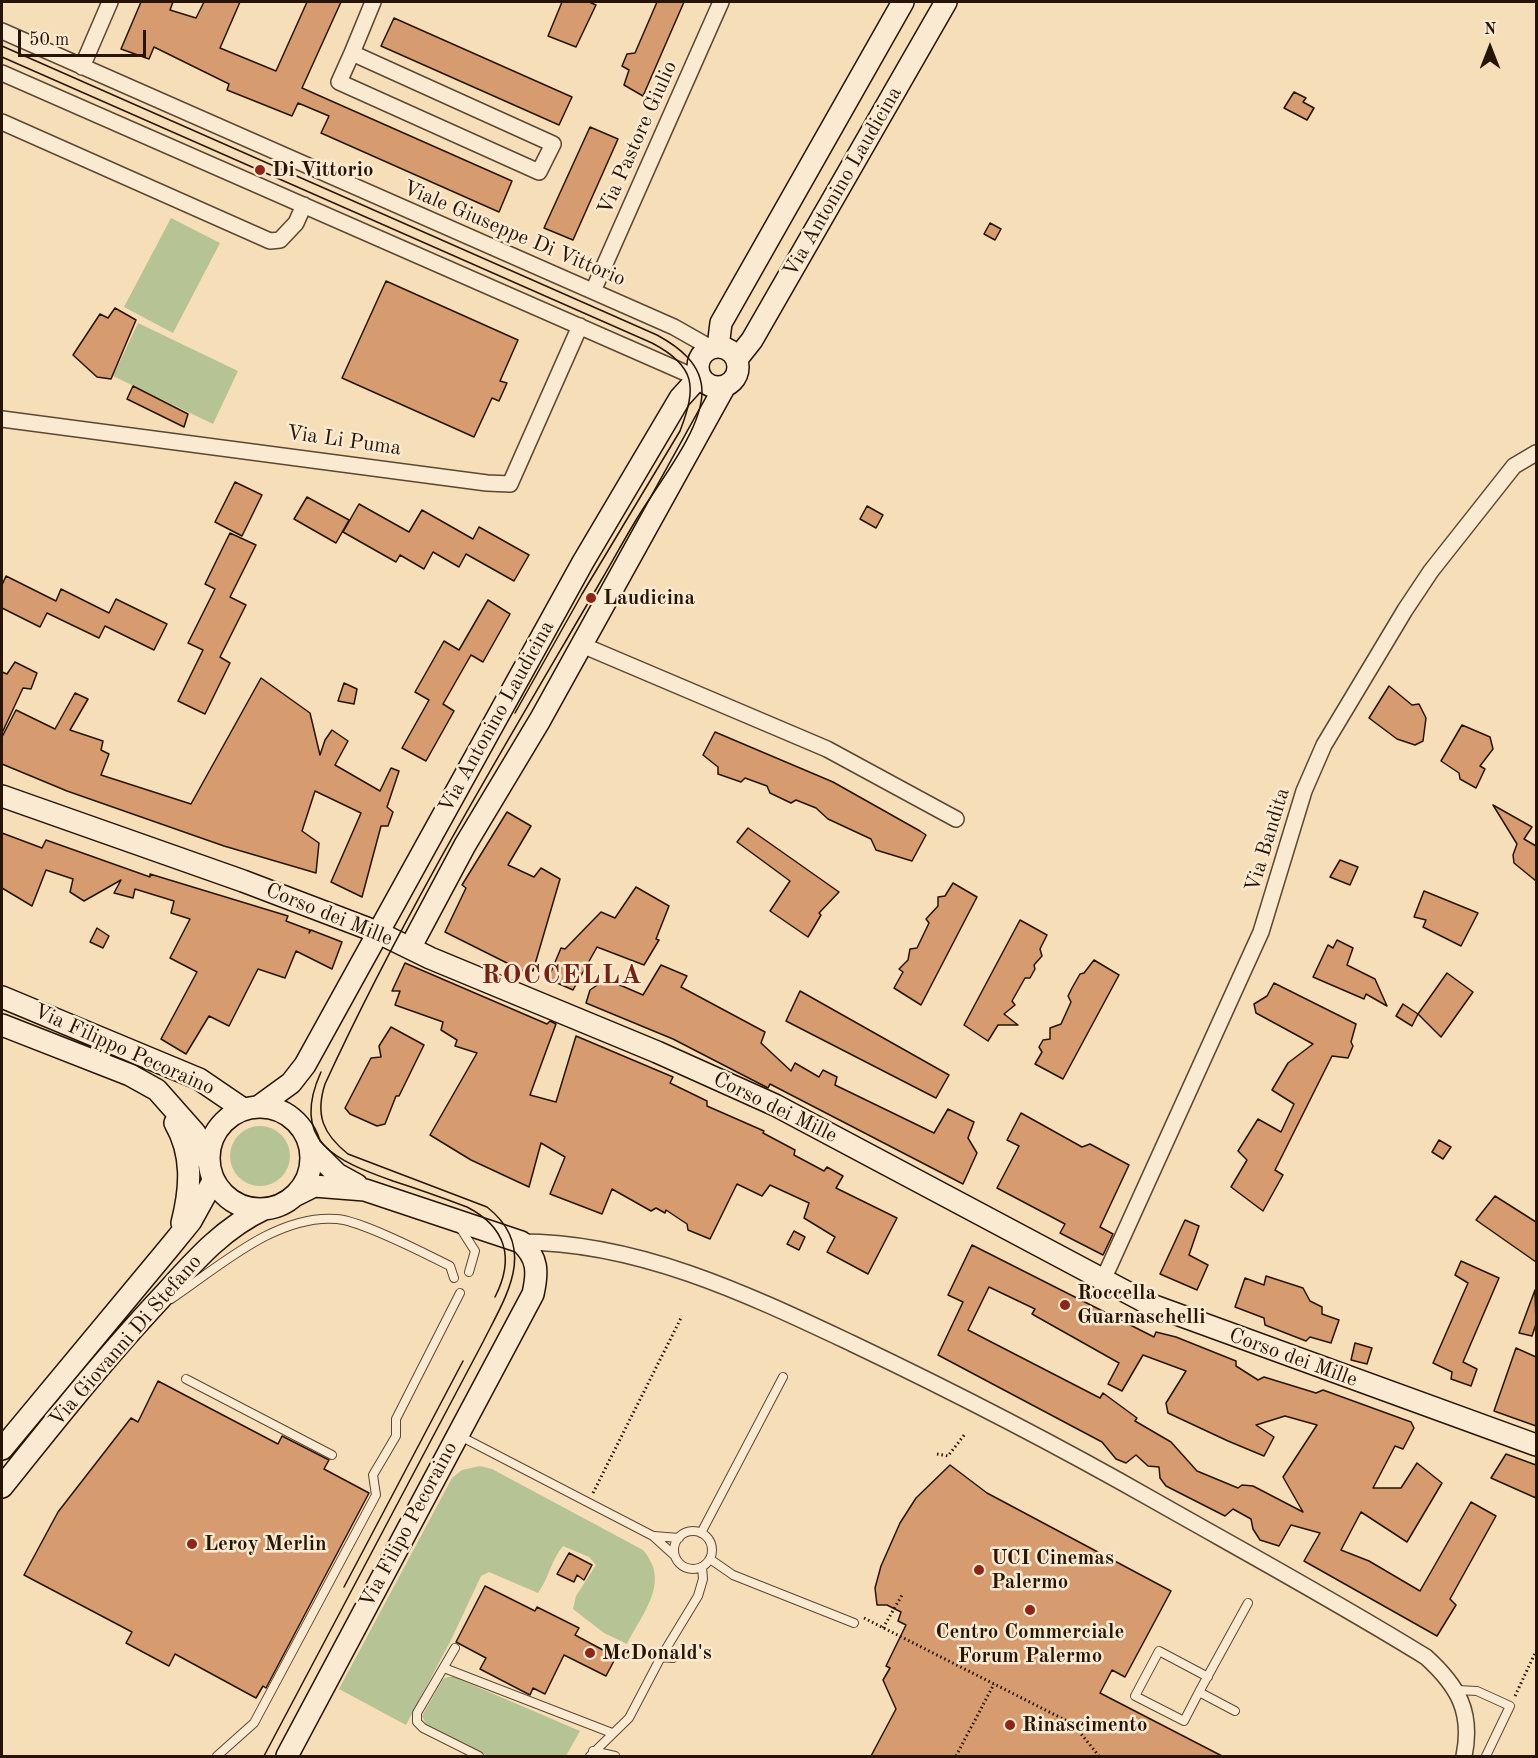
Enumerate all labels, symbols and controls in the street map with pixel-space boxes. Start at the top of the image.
scale bar [21,18,148,56]
north arrow [1460,18,1520,78]
text: N [1484,22,1496,38]
text: 50 m [29,31,69,49]
street label: Via Pastore Giulio [593,57,683,219]
street label: Via Antonino Laudicina [778,82,908,282]
place label: Di Vittorio [272,157,373,183]
marker: Di Vittorio [253,163,267,177]
street label: Viale Giuseppe Di Vittorio [399,176,629,292]
street label: Via Li Puma [285,420,403,462]
place label: Laudicina [603,585,695,611]
marker: Laudicina [584,591,598,605]
street label: Via Antonino Laudicina [434,617,560,817]
street label: Via Bandita [1240,785,1296,895]
street label: Corso dei Mille [262,878,396,952]
district label: ROCCELLA [481,960,643,992]
street label: Via Filippo Pecoraino [30,999,218,1101]
street label: Corso dei Mille [709,1067,841,1149]
street label: Via Giovanni Di Stefano [44,1250,208,1432]
place label: Roccella Guarnaschelli [1077,1280,1205,1330]
marker: Roccella Guarnaschelli [1058,1298,1072,1312]
street label: Corso dei Mille [1225,1323,1361,1393]
street label: Via Filipo Pecoraino [355,1438,463,1612]
place label: Leroy Merlin [204,1531,327,1557]
marker: Leroy Merlin [185,1537,199,1551]
place label: UCI Cinemas Palermo [991,1545,1114,1595]
marker: UCI Cinemas Palermo [972,1563,986,1577]
marker: Centro Commerciale Forum Palermo [1023,1603,1037,1617]
place label: Centro Commerciale Forum Palermo [936,1619,1124,1669]
place label: McDonald's [602,1640,712,1666]
marker: McDonald's [583,1646,597,1660]
place label: Rinascimento [1022,1712,1148,1738]
marker: Rinascimento [1003,1718,1017,1732]

